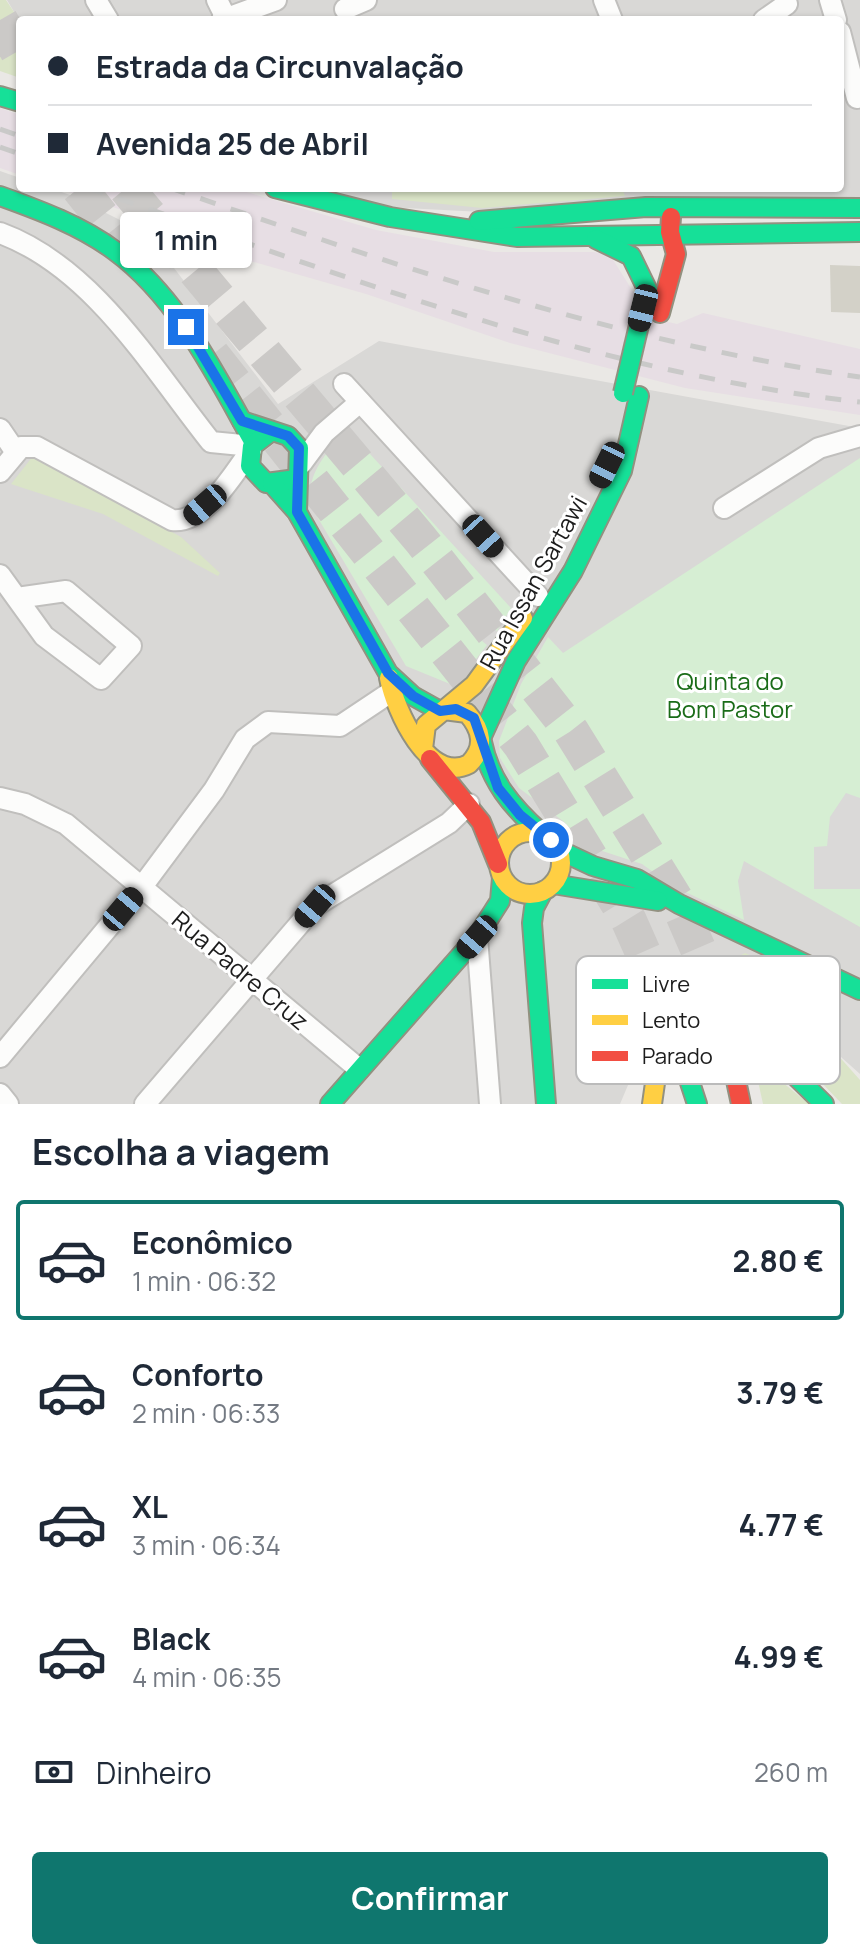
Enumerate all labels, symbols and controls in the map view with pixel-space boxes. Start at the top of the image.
text: Estrada da Circunvalação [96,46,464,87]
text: Avenida 25 de Abril [96,123,369,164]
callout: 1 min [120,211,252,267]
text: 1 min [154,222,218,258]
car [626,282,660,334]
route end [168,309,204,345]
car [586,438,628,492]
car [179,480,231,530]
street label: Rua Issan Sartawi [471,489,594,675]
car [458,510,508,562]
park label: Quinta do Bom Pastor [667,664,793,725]
route start [533,822,569,858]
car [290,880,340,932]
car [98,883,148,935]
street label: Rua Padre Cruz [166,903,316,1037]
car [452,911,502,963]
legend [576,956,840,1084]
text: Livre [642,969,690,999]
text: Lento [642,1005,700,1035]
text: Parado [642,1041,713,1071]
text: Escolha a viagem [32,1127,330,1176]
text: Econômico [132,1222,293,1263]
icon: car [36,1224,108,1296]
text: 2.80 € [732,1240,824,1281]
text: 1 min · 06:32 [132,1263,276,1299]
text: Conforto [132,1354,263,1395]
icon: car [36,1356,108,1428]
text: 3.79 € [736,1372,824,1413]
text: 2 min · 06:33 [132,1395,280,1431]
text: XL [132,1486,168,1527]
icon: car [36,1488,108,1560]
text: 4.77 € [739,1504,824,1545]
text: 3 min · 06:34 [132,1527,281,1563]
text: Black [132,1618,210,1659]
icon: car [36,1620,108,1692]
text: 4.99 € [733,1636,824,1677]
text: 4 min · 06:35 [132,1659,282,1695]
icon: cash [32,1750,76,1794]
text: Dinheiro [96,1752,212,1793]
text: 260 m [754,1754,828,1790]
button: Confirmar [32,1852,828,1944]

